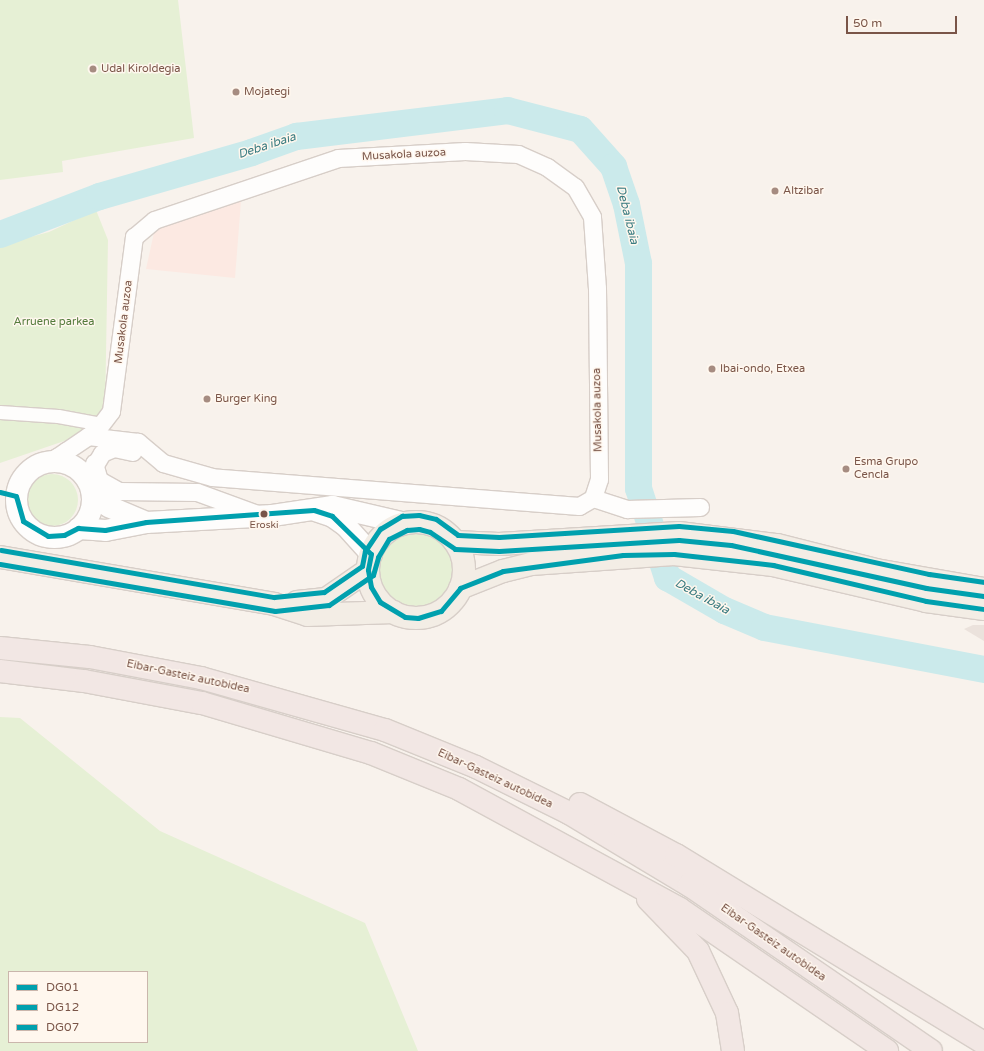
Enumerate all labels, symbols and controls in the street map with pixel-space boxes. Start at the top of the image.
scale bar [848,8,959,34]
text: 50 m [853,16,882,30]
place label: Udal Kiroldegia [101,62,180,76]
marker: Udal Kiroldegia [88,64,98,74]
place label: Mojategi [244,85,290,99]
marker: Mojategi [231,87,241,97]
water label: Deba ibaia [236,130,298,162]
street label: Musakola auzoa [362,146,446,164]
water label: Deba ibaia [613,184,641,246]
place label: Altzibar [783,184,824,198]
marker: Altzibar [770,186,780,196]
street label: Musakola auzoa [112,279,136,365]
park label: Arruene parkea [14,315,94,329]
place label: Ibai-ondo, Etxea [720,362,805,376]
marker: Ibai-ondo, Etxea [707,364,717,374]
street label: Musakola auzoa [591,368,605,452]
place label: Burger King [215,392,277,406]
marker: Burger King [202,394,212,404]
place label: Esma Grupo Cencla [854,456,918,482]
marker: Esma Grupo Cencla [841,464,851,474]
marker: Eroski [259,509,269,519]
place label: Eroski [250,520,278,532]
water label: Deba ibaia [672,576,732,618]
street label: Eibar-Gasteiz autobidea [125,658,251,696]
street label: Eibar-Gasteiz autobidea [435,747,555,811]
street label: Eibar-Gasteiz autobidea [718,902,828,984]
legend [8,971,148,1043]
text: DG01 [46,980,79,994]
text: DG12 [46,1000,79,1014]
text: DG07 [46,1020,79,1034]

